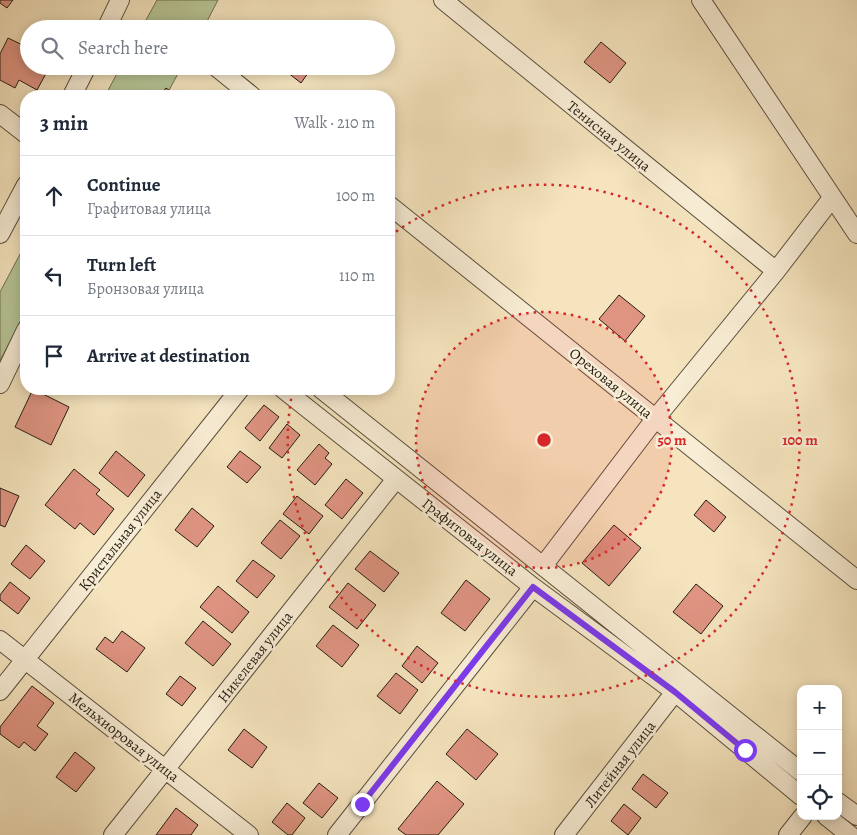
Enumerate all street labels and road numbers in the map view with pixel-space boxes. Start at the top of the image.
street label: Тенисная улица [563,96,655,176]
street label: Ореховая улица [565,343,657,423]
street label: Кристальная улица [74,485,166,595]
street label: Графитовая улица [418,493,522,581]
street label: Никелевая улица [213,607,297,707]
street label: Мельхиоровая улица [65,688,183,786]
street label: Литейная улица [580,716,660,811]

